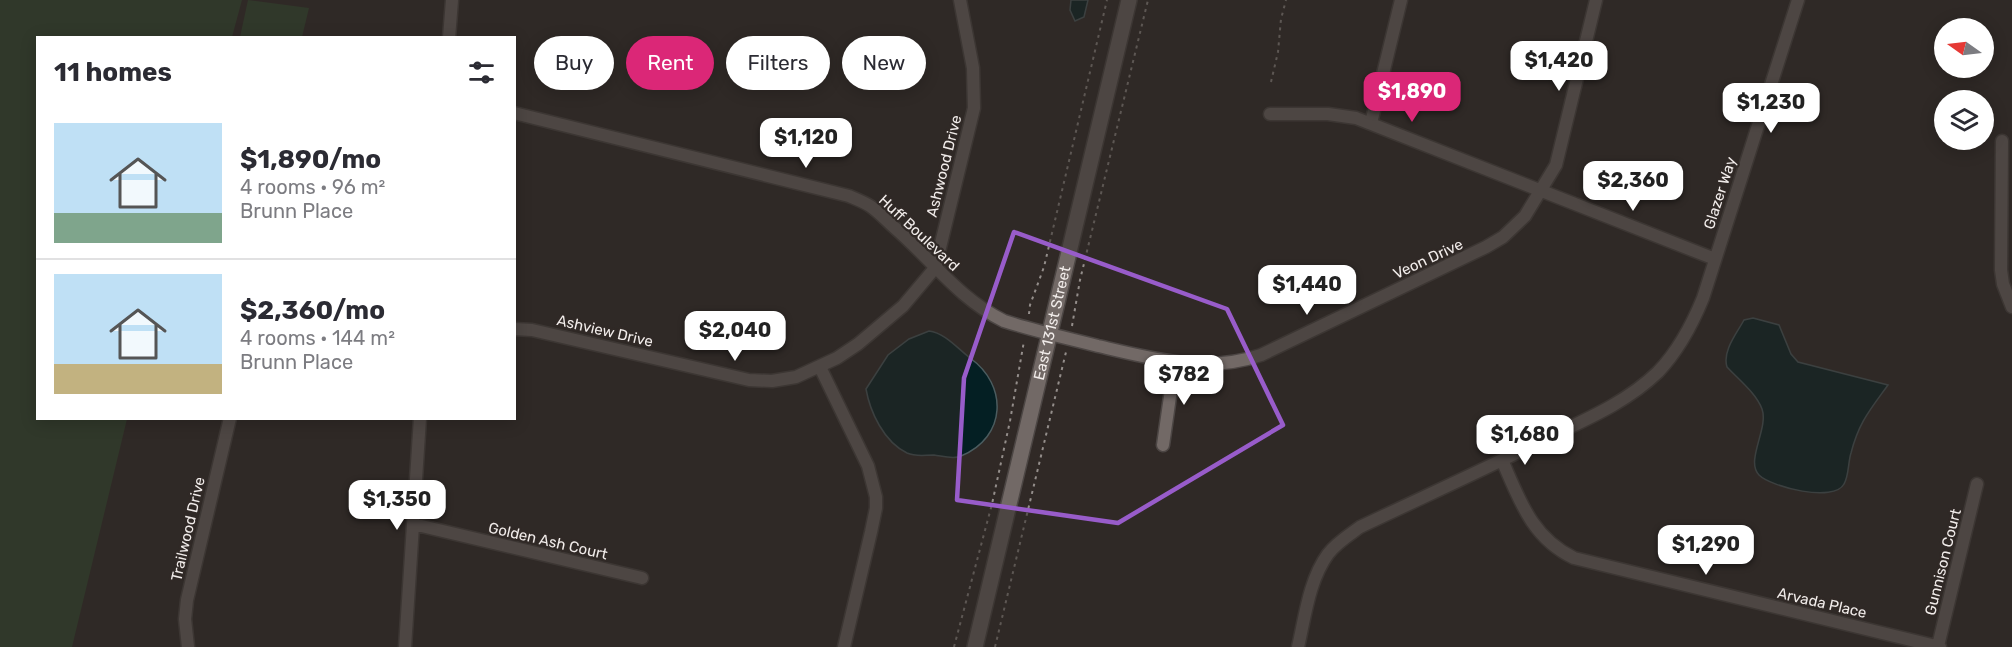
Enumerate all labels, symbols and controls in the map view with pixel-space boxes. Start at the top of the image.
north arrow [1934,18,1994,78]
map controls [1934,18,1994,150]
chip: Buy [534,36,614,90]
chip: Rent [626,36,714,90]
chip: Filters [726,36,830,90]
chip: New [842,36,926,90]
pin: $1,420 [1510,41,1608,92]
text: $1,420 [1525,48,1593,72]
icon: filters [465,56,498,89]
text: 11 homes [54,57,172,88]
pin: $1,890 [1363,72,1461,123]
text: $1,890 [1378,79,1446,103]
pin: $1,230 [1722,83,1820,134]
text: $1,230 [1737,90,1805,114]
button: layers [1934,90,1994,150]
street label: Ashwood Drive [923,113,965,219]
pin: $1,120 [757,118,855,169]
text: $1,120 [774,125,838,149]
text: $1,890/mo [240,144,381,175]
icon: home [102,147,174,219]
street label: Glazer Way [1700,155,1740,231]
pin: $2,360 [1584,161,1682,212]
text: $2,360 [1597,168,1669,192]
text: 4 rooms · 96 m² [240,175,385,199]
street label: Huff Boulevard [875,191,963,275]
text: Brunn Place [240,199,353,223]
street label: Veon Drive [1390,235,1466,283]
street label: East 131st Street [1030,264,1074,382]
pin: $1,440 [1258,265,1356,316]
text: $1,440 [1272,272,1342,296]
text: $2,360/mo [240,295,385,326]
icon: home [102,298,174,370]
street label: Ashview Drive [555,311,655,351]
pin: $2,040 [686,311,784,362]
text: $2,040 [699,318,771,342]
text: 4 rooms · 144 m² [240,326,395,350]
text: Brunn Place [240,350,353,374]
pin: $782 [1148,355,1220,406]
text: $782 [1158,362,1210,386]
pin: $1,680 [1476,415,1574,466]
text: $1,680 [1491,422,1559,446]
street label: Trailwood Drive [167,475,209,583]
pin: $1,350 [348,480,446,531]
text: $1,350 [363,487,431,511]
street label: Gunnison Court [1921,507,1965,617]
street label: Golden Ash Court [487,519,610,564]
pin: $1,290 [1657,525,1755,576]
text: $1,290 [1672,532,1740,556]
street label: Arvada Place [1776,584,1868,622]

